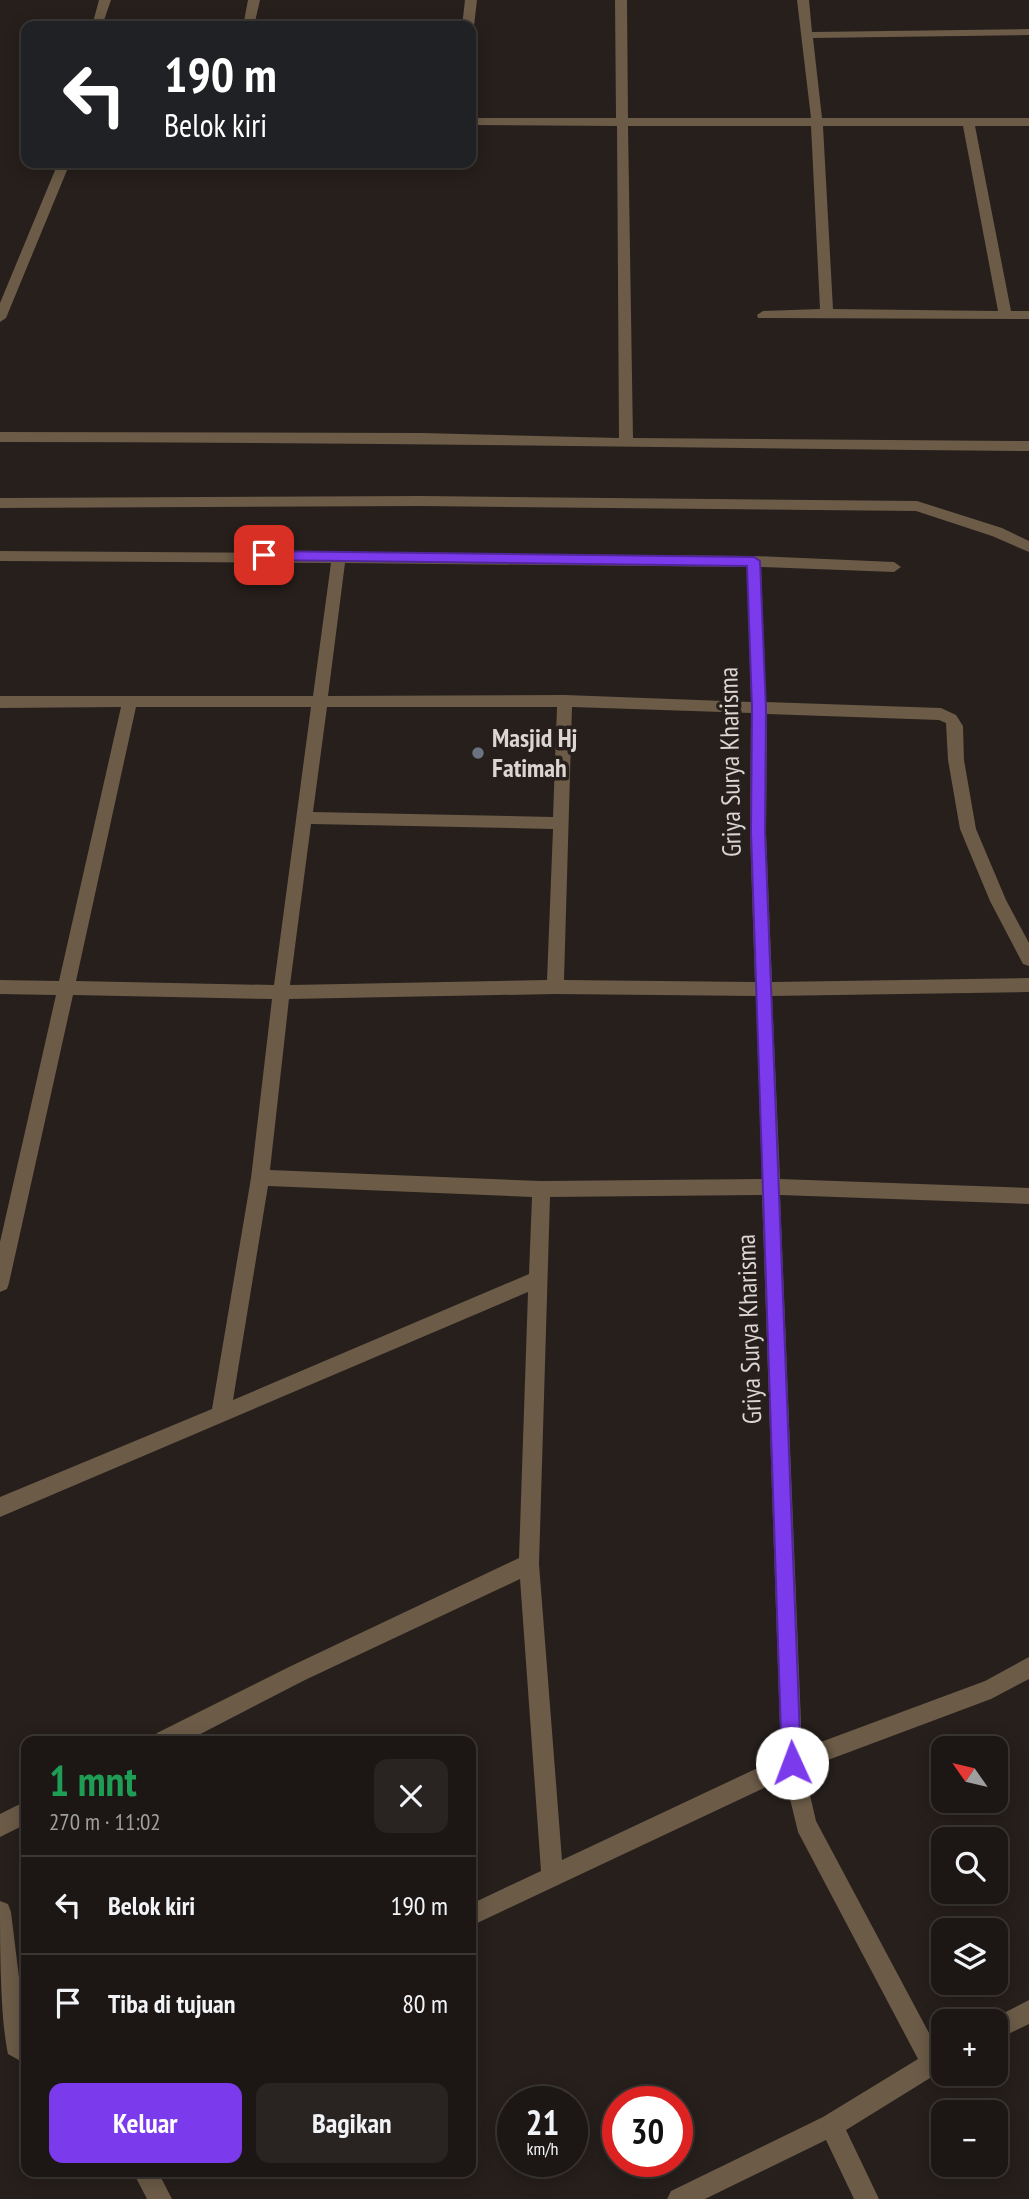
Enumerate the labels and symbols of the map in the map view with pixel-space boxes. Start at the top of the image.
pin [234,525,294,585]
street label: Griya Surya Kharisma [711,667,748,857]
place label: Masjid Hj Fatimah [492,721,577,784]
marker: Masjid Hj Fatimah [470,745,486,761]
street label: Griya Surya Kharisma [729,1233,768,1425]
position arrow [755,1726,829,1800]
north arrow [931,1736,1008,1813]
speed limit sign: 30 [602,2086,693,2177]

